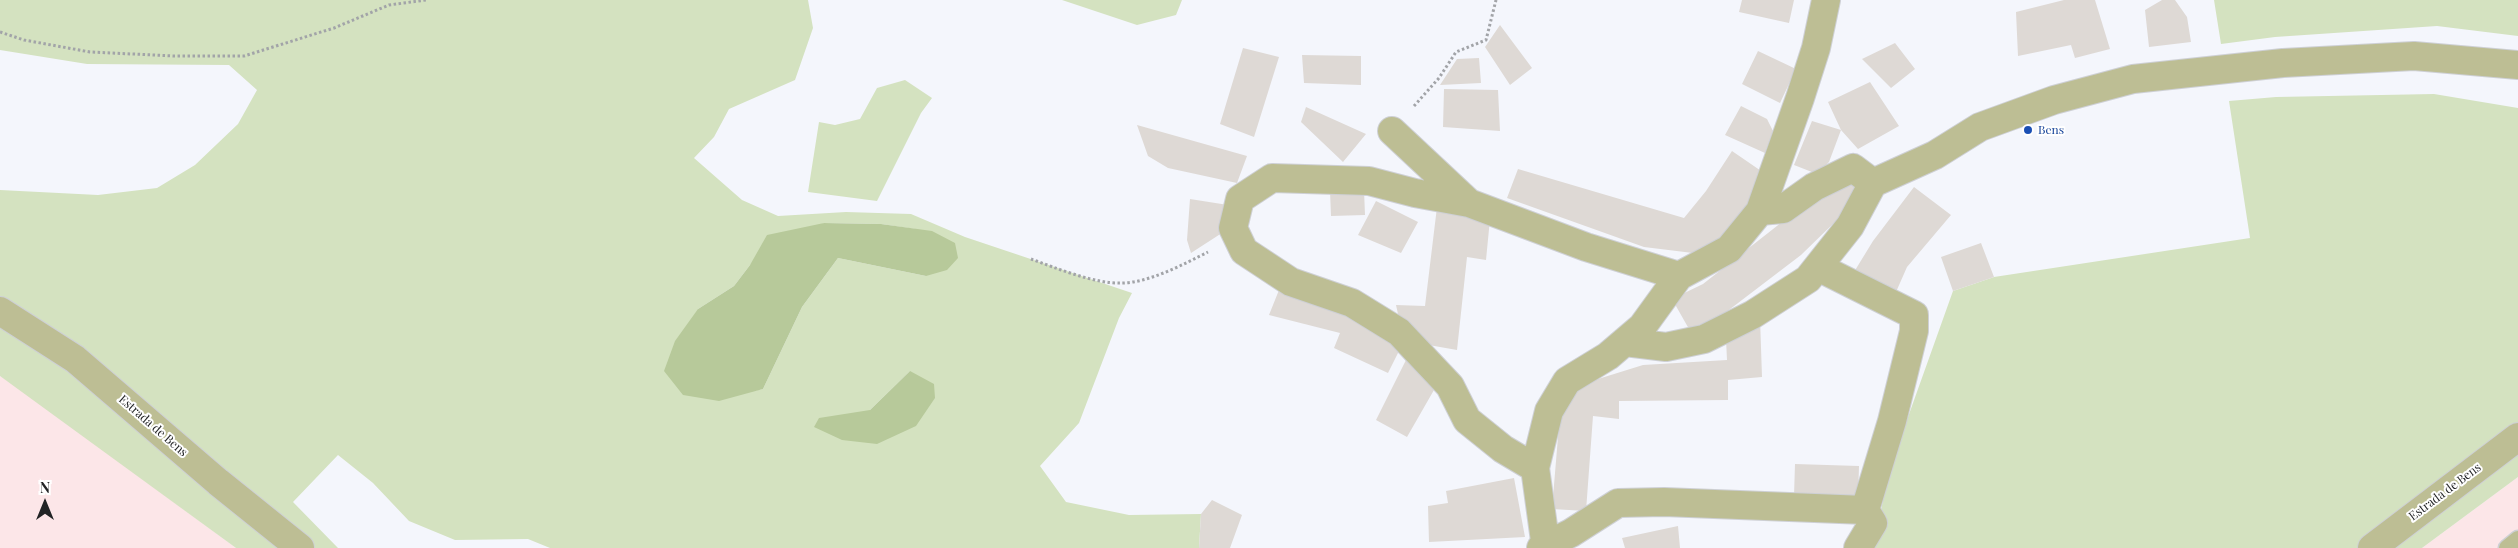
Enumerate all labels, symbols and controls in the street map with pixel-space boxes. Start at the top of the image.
place label: Bens [2038,123,2064,137]
marker: Bens [2022,124,2034,136]
street label: Estrada de Bens [116,392,190,460]
street label: Estrada de Bens [2406,460,2484,524]
north arrow [20,478,70,528]
text: N [40,478,50,497]

